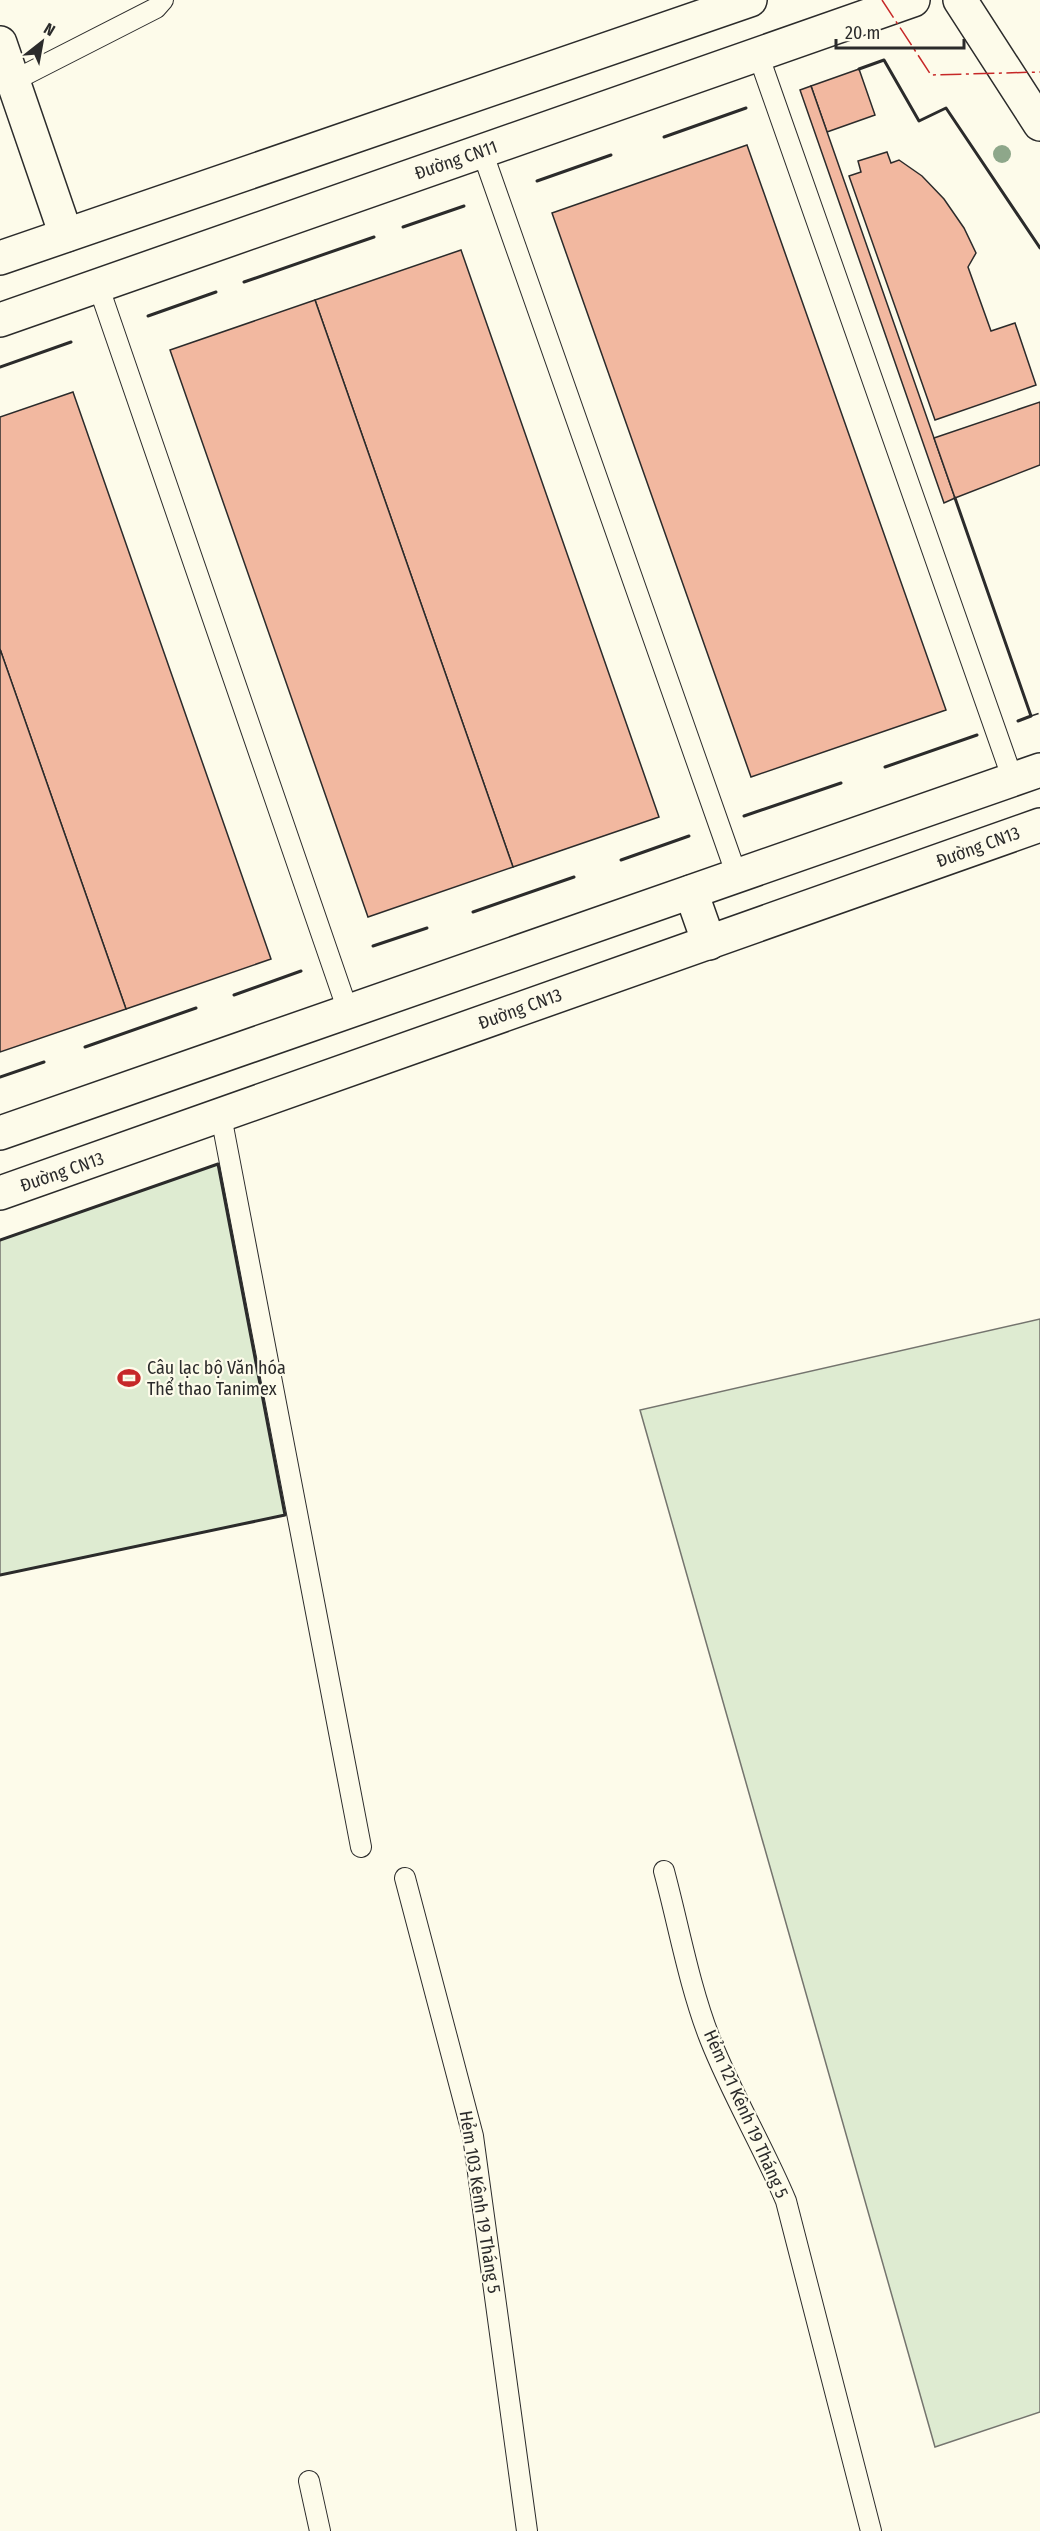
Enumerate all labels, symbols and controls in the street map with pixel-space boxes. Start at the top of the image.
north arrow [12,12,72,72]
scale bar [836,12,964,50]
text: N [40,19,58,40]
text: 20 m [845,22,880,44]
street label: Đường CN11 [412,136,500,184]
street label: Đường CN13 [933,822,1023,872]
street label: Đường CN13 [475,984,565,1034]
street label: Đường CN13 [17,1147,107,1197]
place label: Câu lạc bộ Văn hóa Thể thao Tanimex [147,1357,286,1400]
sports icon: Câu lạc bộ Văn hóa Thể thao Tanimex [116,1365,142,1391]
street label: Hẻm 121 Kênh 19 Tháng 5 [699,2026,793,2202]
street label: Hẻm 103 Kênh 19 Tháng 5 [455,2109,505,2295]

